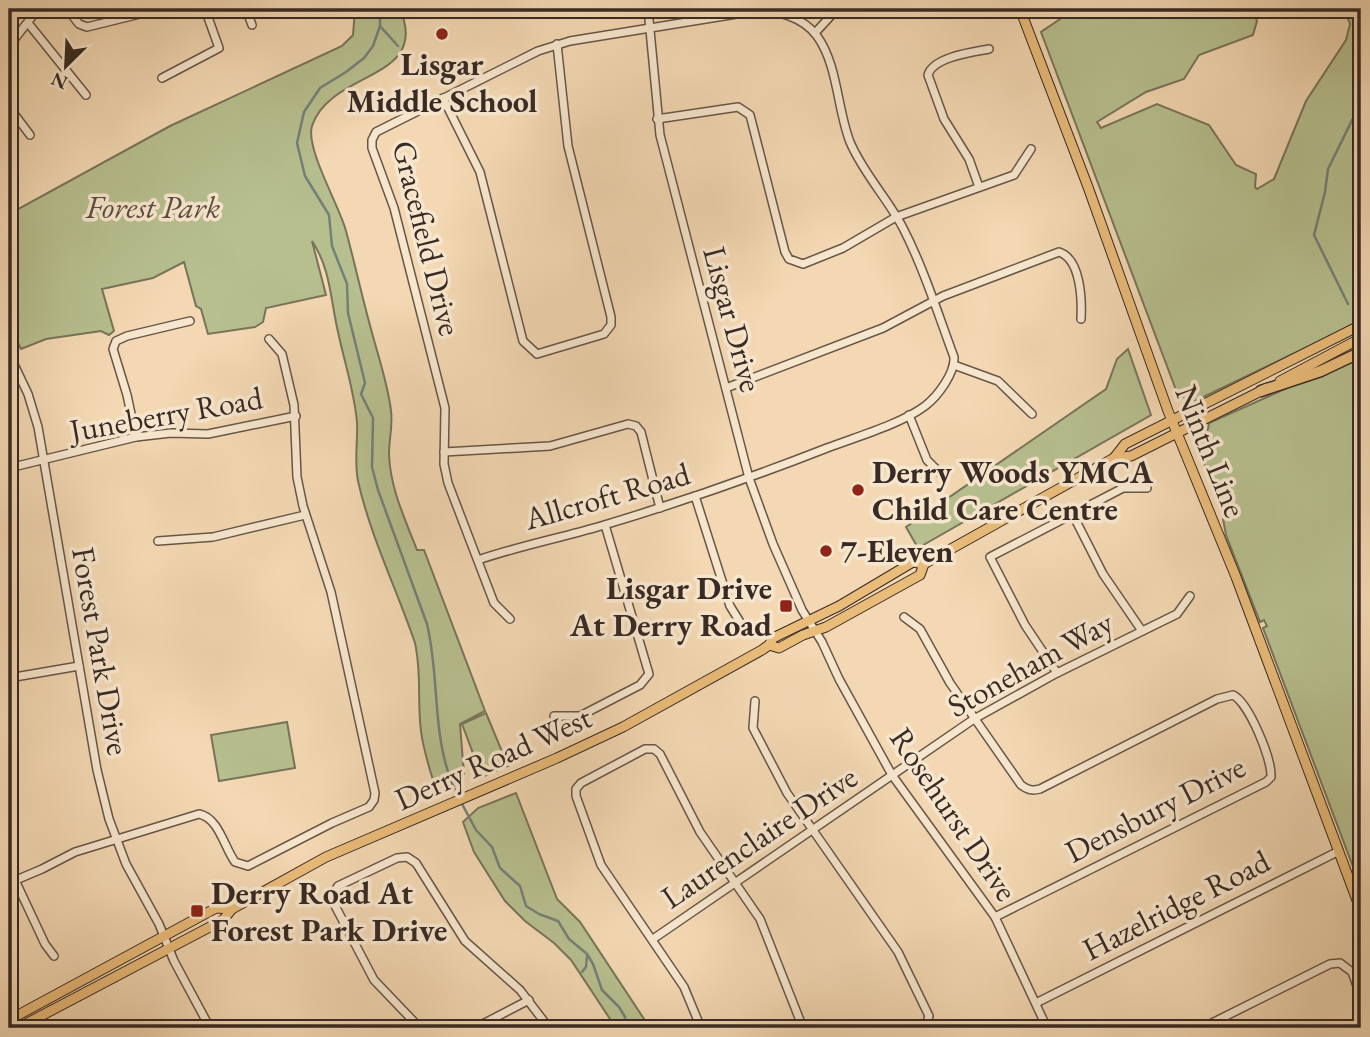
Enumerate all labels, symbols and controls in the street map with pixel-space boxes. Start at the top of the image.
marker: Lisgar Middle School [434,26,450,42]
north arrow [32,32,102,102]
place label: Lisgar Middle School [347,43,538,122]
text: N [47,66,71,96]
street label: Gracefield Drive [383,136,471,340]
park label: Forest Park [85,186,221,228]
street label: Lisgar Drive [693,242,773,396]
street label: Juneberry Road [63,376,266,452]
street label: Ninth Line [1166,379,1256,523]
place label: Derry Woods YMCA Child Care Centre [872,451,1154,530]
street label: Allcroft Road [518,452,695,540]
marker: Derry Woods YMCA Child Care Centre [850,482,866,498]
place label: 7-Eleven [840,530,953,572]
marker: 7-Eleven [818,543,834,559]
street label: Forest Park Drive [62,544,140,758]
place label: Lisgar Drive At Derry Road [569,567,772,646]
marker: Lisgar Drive At Derry Road [778,598,794,614]
street label: Stoneham Way [940,601,1121,727]
street label: Derry Road West [388,696,598,820]
street label: Rosehurst Drive [880,719,1028,909]
street label: Densbury Drive [1058,746,1252,872]
street label: Laurenclaire Drive [653,756,865,918]
street label: Hazelridge Road [1075,839,1277,970]
place label: Derry Road At Forest Park Drive [211,872,447,951]
marker: Derry Road At Forest Park Drive [189,903,205,919]

